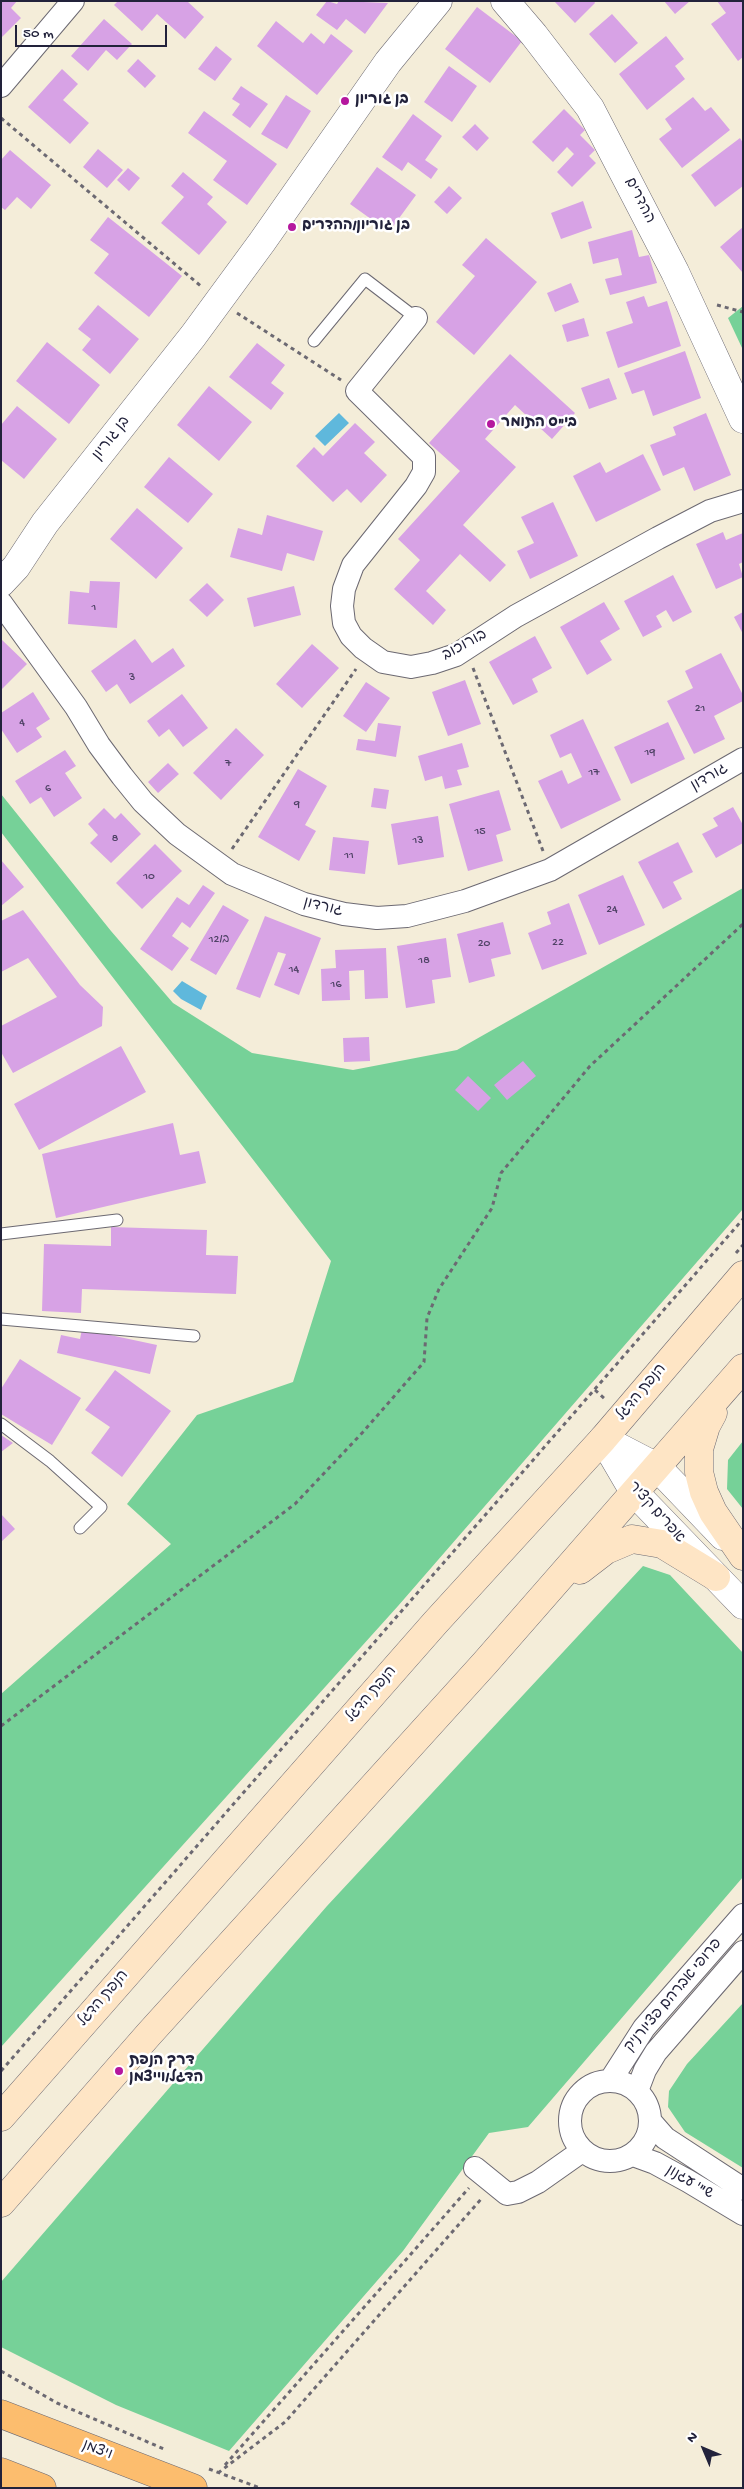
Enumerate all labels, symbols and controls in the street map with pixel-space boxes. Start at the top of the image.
scale bar [18,15,170,47]
text: 50 m [23,25,54,43]
place label: בן גוריון [355,92,409,110]
marker: בן גוריון [339,95,351,107]
street label: ההדרים [620,175,658,227]
place label: בן גוריון/ההדרים [302,218,410,236]
marker: בן גוריון/ההדרים [286,221,298,233]
street label: בן גוריון [89,413,135,465]
place label: בי"ס התומר [501,415,577,433]
marker: בי"ס התומר [485,418,497,430]
house number: 1 [92,601,96,615]
street label: בורוכוב [440,626,490,666]
house number: 3 [129,671,135,685]
house number: 21 [695,702,705,716]
house number: 4 [19,716,25,730]
house number: 19 [645,746,655,760]
house number: 7 [225,757,231,771]
street label: גורדון [688,760,732,796]
house number: 17 [588,766,600,780]
house number: 6 [45,782,51,796]
house number: 9 [294,798,300,812]
house number: 15 [474,825,486,839]
house number: 8 [112,832,118,846]
house number: 13 [412,834,424,848]
house number: 11 [344,849,354,863]
house number: 10 [143,870,155,884]
street label: גורדון [301,894,345,922]
house number: 24 [606,903,618,917]
house number: 12/ב [209,933,229,947]
house number: 22 [552,936,564,950]
house number: 20 [478,937,490,951]
house number: 18 [418,954,430,968]
house number: 14 [289,963,299,977]
house number: 16 [331,978,341,992]
street label: הנפת הדגל [613,1361,671,1425]
street label: אפרים קציר [624,1479,688,1547]
street label: הנפת הדגל [343,1663,401,1727]
street label: פרופ' אברהם פצ'ורניק [621,1936,727,2056]
street label: הנפת הדגל [75,1967,133,2031]
place label: דרך הנפת הדגל/וייצמן [129,2053,203,2088]
marker: דרך הנפת הדגל/וייצמן [113,2065,125,2077]
street label: ש"י עגנון [662,2162,716,2204]
north arrow [679,2424,729,2474]
text: N [684,2429,702,2447]
street label: ויצמן [79,2437,115,2465]

